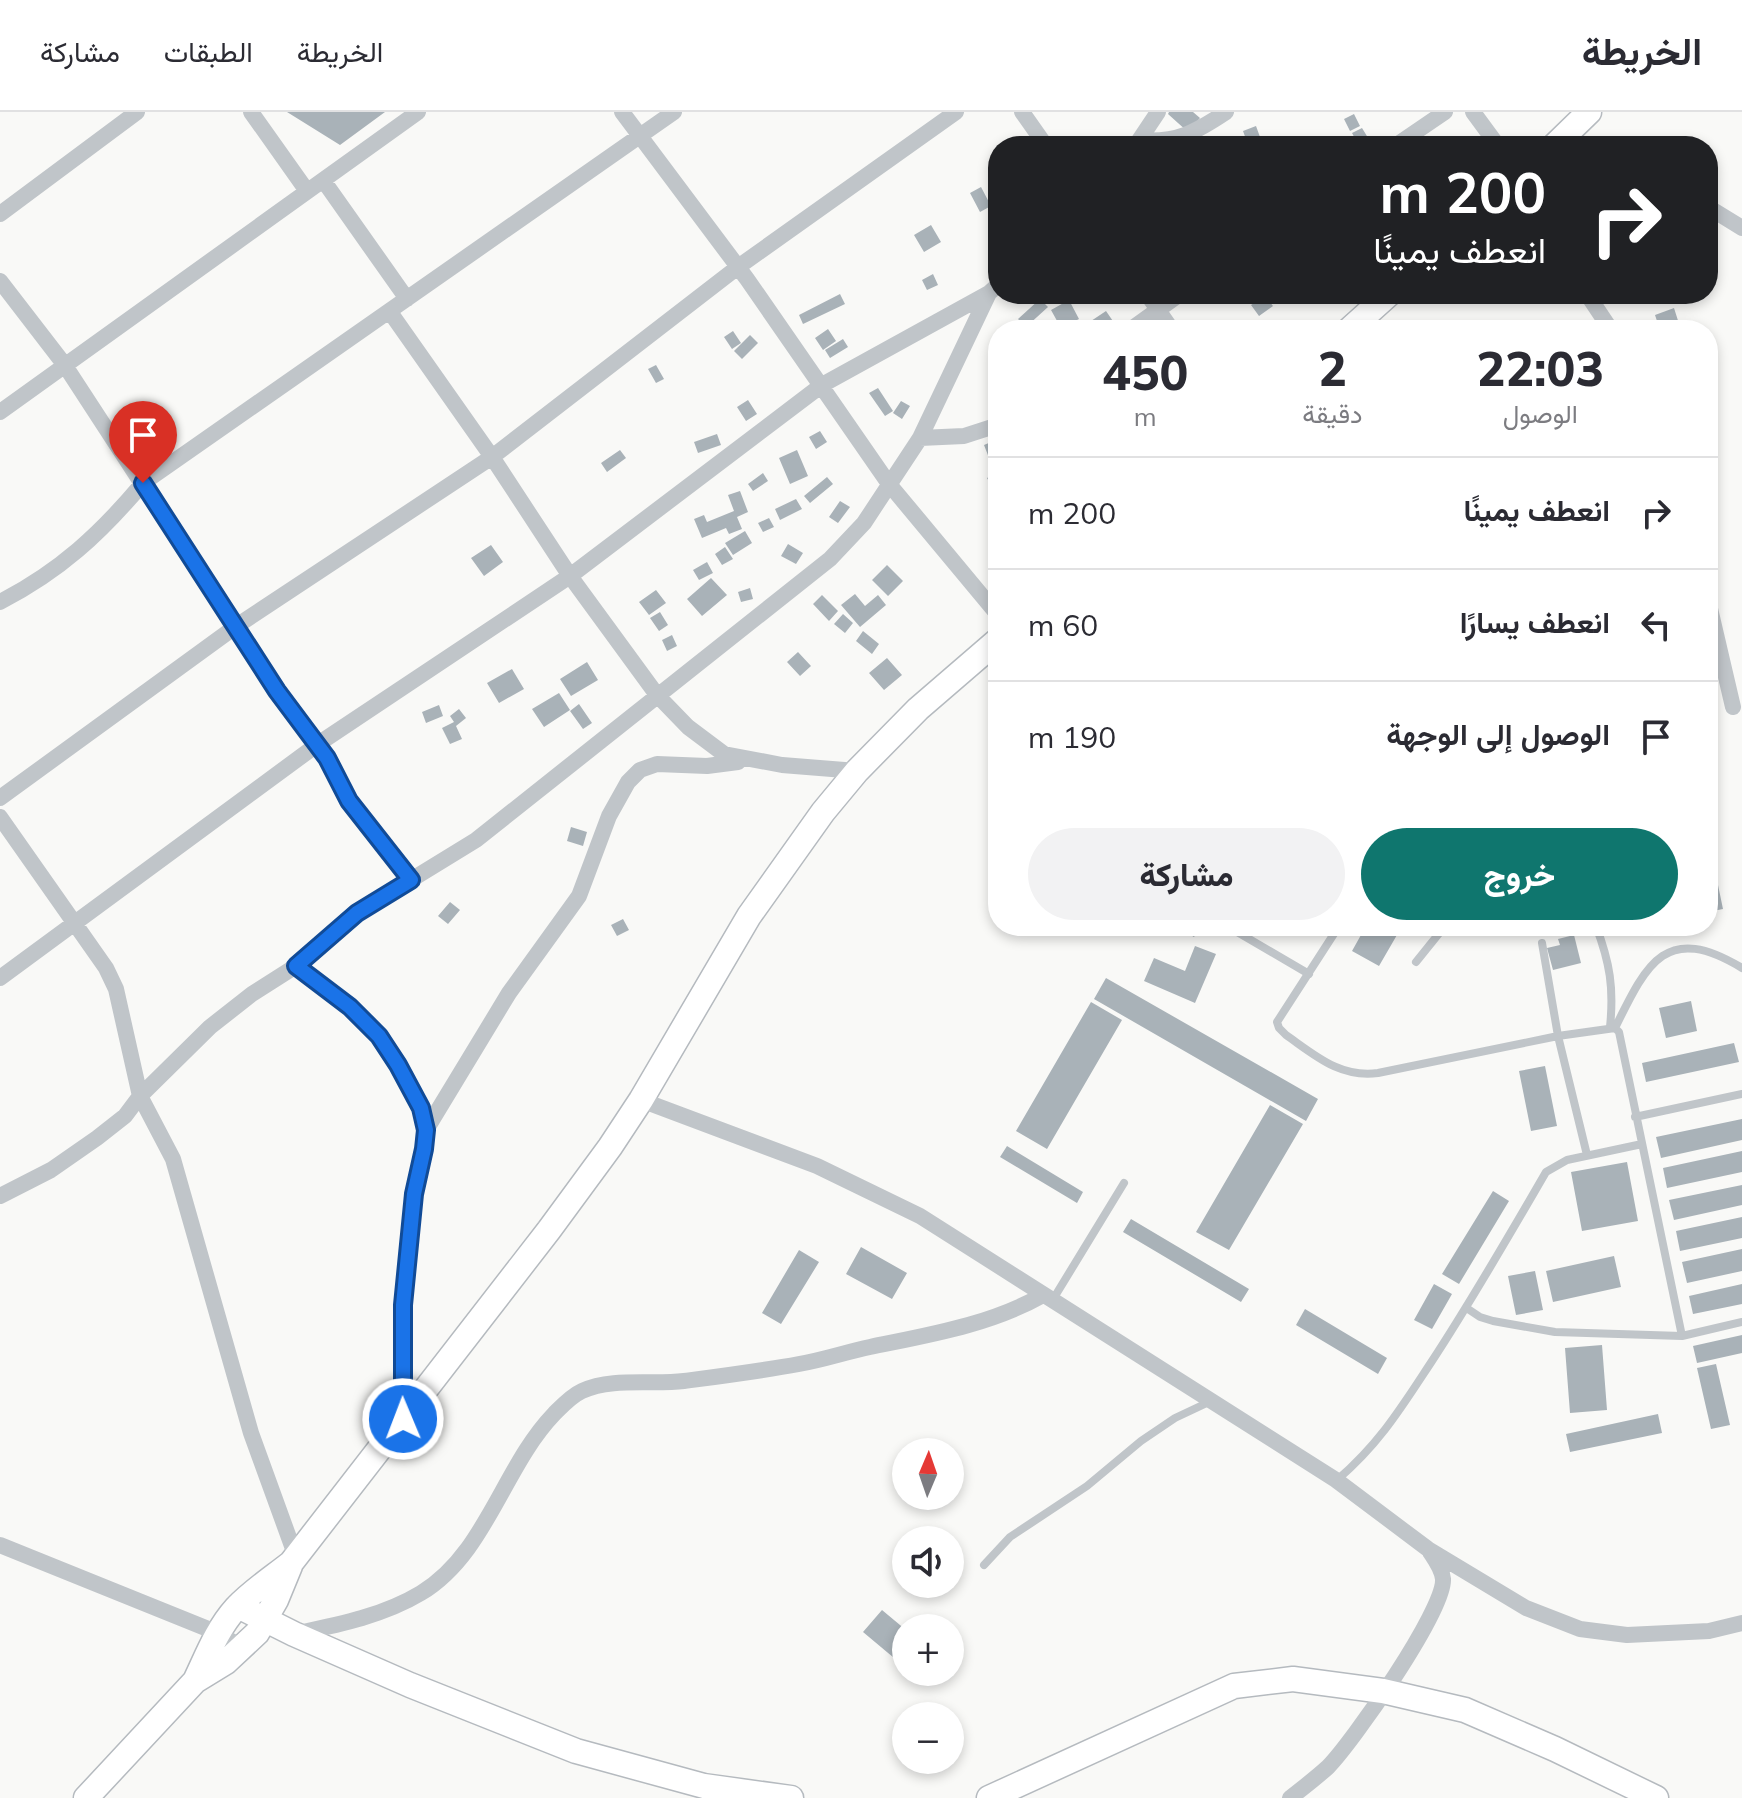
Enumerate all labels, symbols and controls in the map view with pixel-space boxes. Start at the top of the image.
text: الخريطة [1582,27,1702,75]
text: مشاركة [40,34,120,69]
text: الطبقات [164,34,253,69]
text: الخريطة [297,34,383,69]
text: 200 m [1379,157,1546,227]
icon: right [1574,168,1678,272]
text: انعطف يمينًا [1373,227,1546,272]
text: 2 [1318,338,1347,398]
text: 22:03 [1476,338,1604,398]
text: 450 [1102,342,1188,402]
text: دقيقة [1302,397,1362,430]
text: الوصول [1503,397,1578,430]
text: m [1134,400,1157,433]
pin [109,401,177,483]
icon: arrive [121,413,165,457]
text: انعطف يمينًا [1464,491,1610,529]
icon: right [1634,491,1678,535]
text: 200 m [1028,494,1116,532]
text: انعطف يسارًا [1460,603,1610,641]
icon: left [1634,603,1678,647]
text: 60 m [1028,606,1098,644]
text: الوصول إلى الوجهة [1386,715,1610,753]
icon: arrive [1634,715,1678,759]
text: 190 m [1028,718,1116,756]
button: مشاركة [1028,828,1345,920]
button: خروج [1361,828,1678,920]
position arrow [361,1377,445,1461]
north arrow [892,1438,964,1510]
map controls [892,1438,964,1774]
button: sound [892,1526,964,1598]
button: + [892,1614,964,1686]
button: − [892,1702,964,1774]

